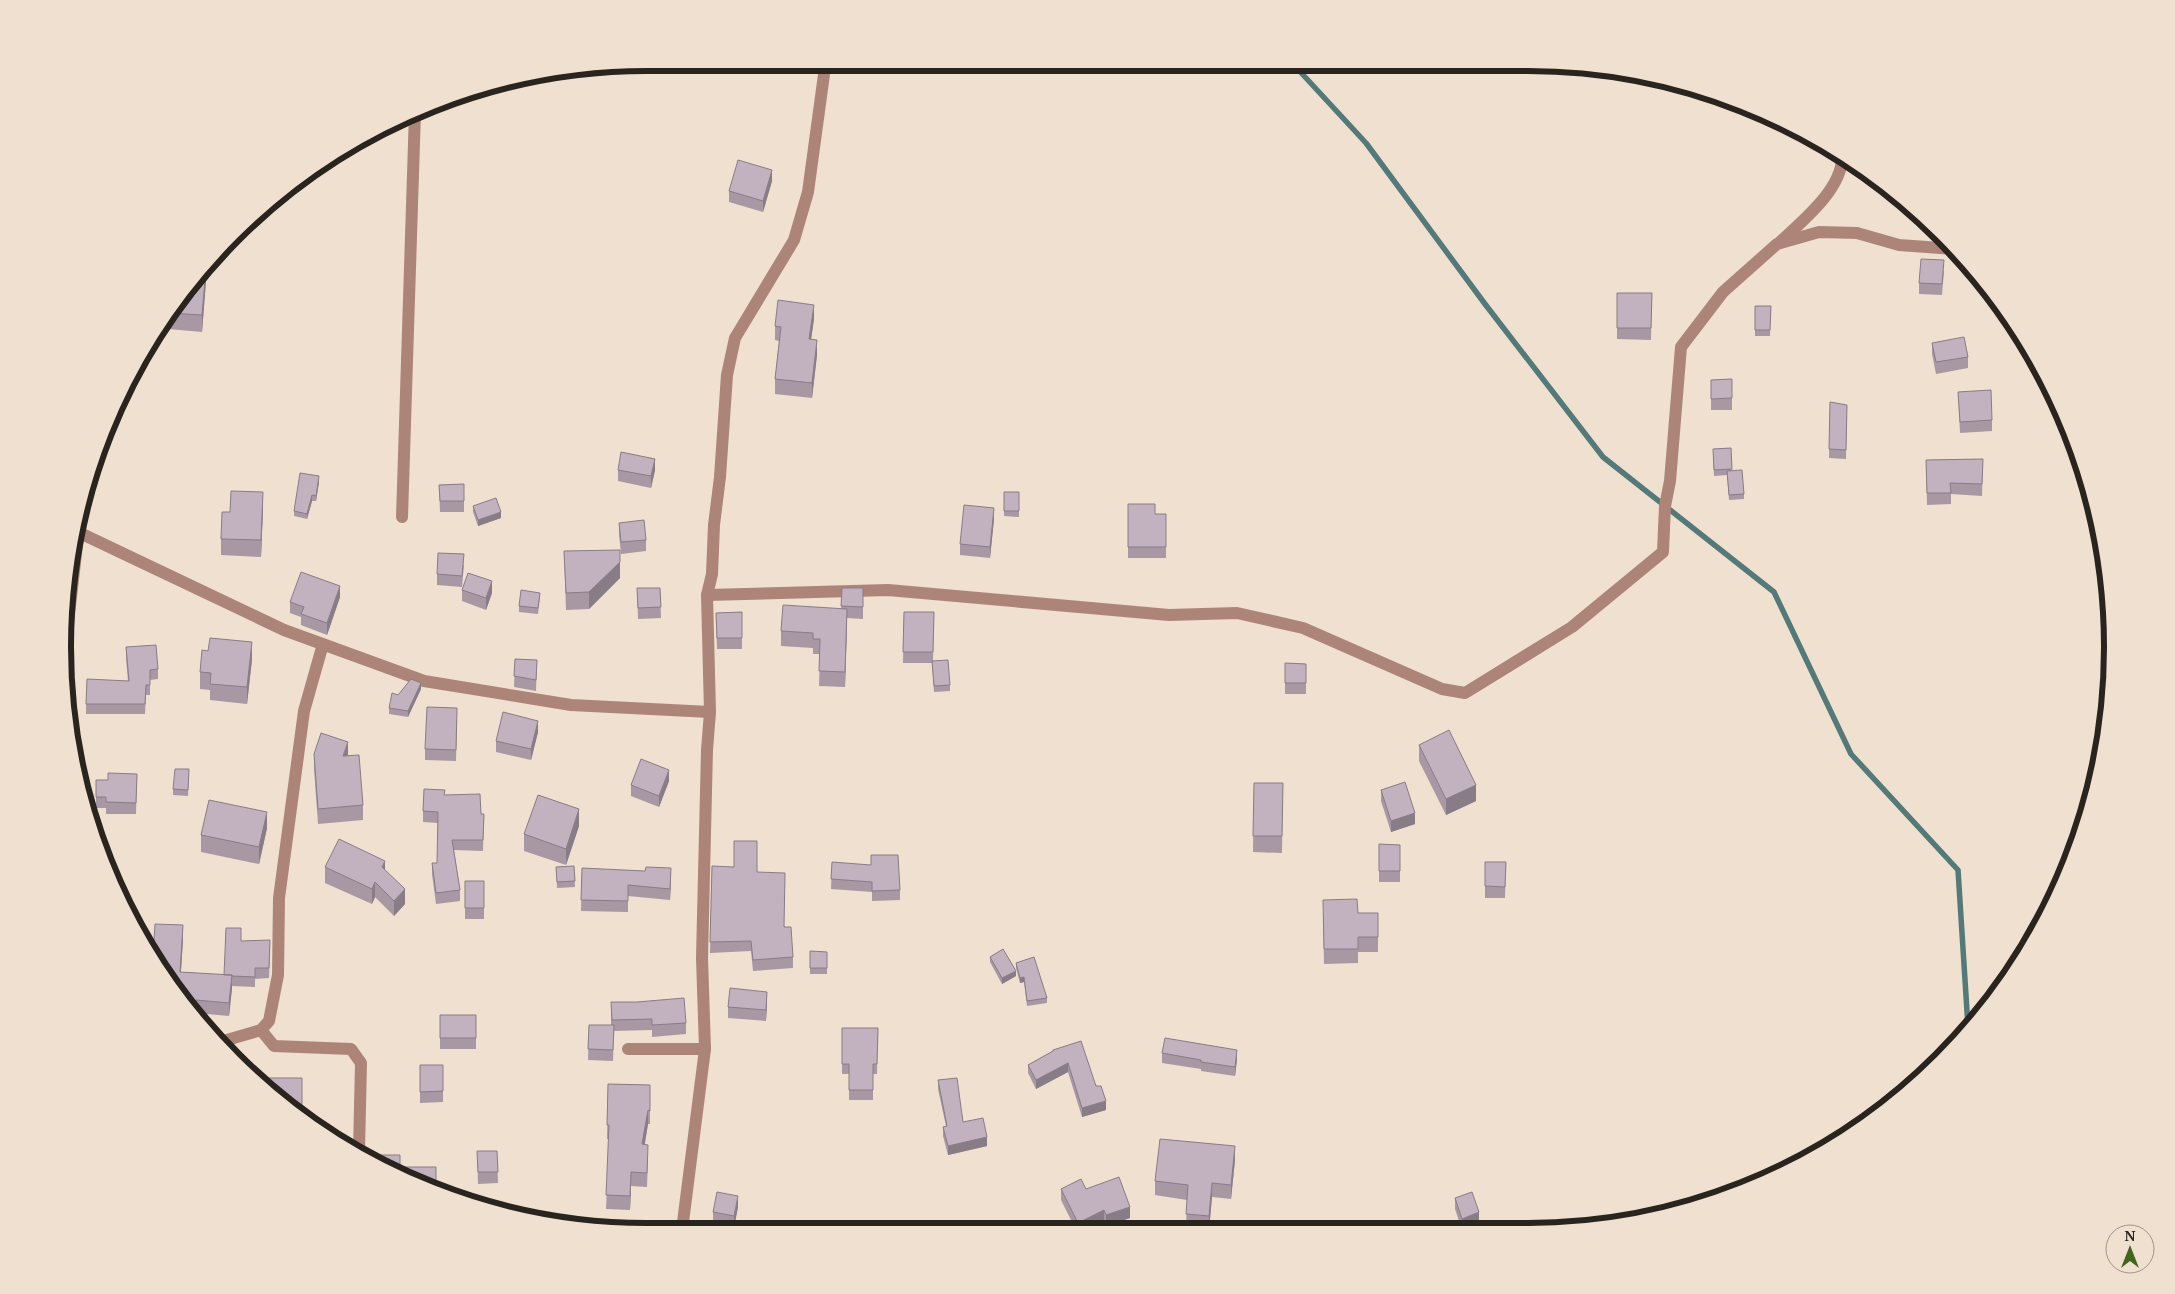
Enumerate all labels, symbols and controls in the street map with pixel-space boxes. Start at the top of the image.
north arrow [2105,1224,2155,1274]
text: N [2124,1226,2136,1245]

